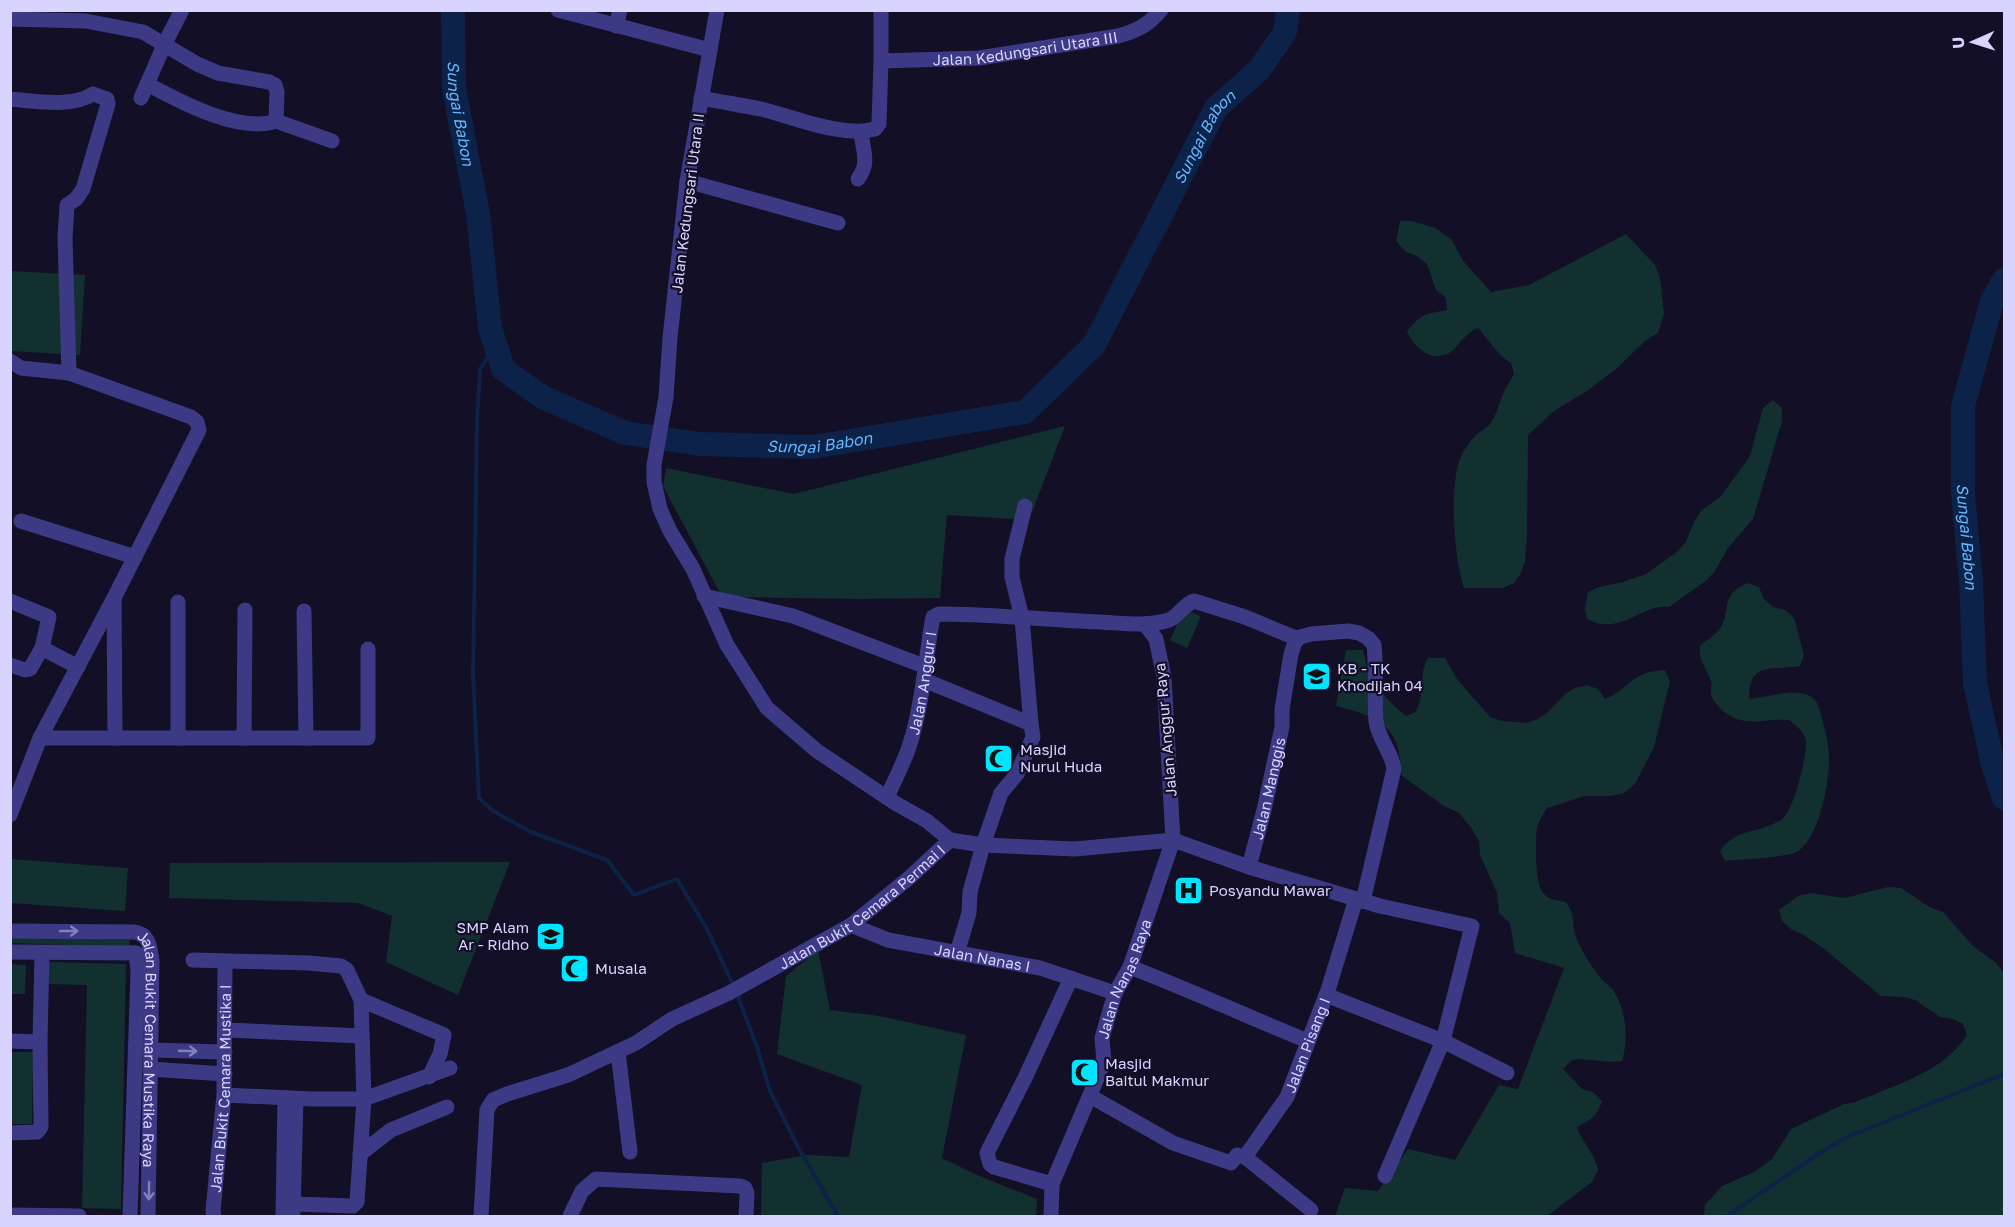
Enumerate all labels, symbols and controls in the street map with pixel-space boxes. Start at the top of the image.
north arrow [1943,12,2003,72]
street label: Jalan Kedungsari Utara III [933,27,1119,68]
text: U [1948,36,1968,49]
water label: Sungai Babon [444,61,479,169]
water label: Sungai Babon [1169,85,1240,187]
street label: Jalan Kedungsari Utara II [667,112,707,294]
water label: Sungai Babon [766,427,875,457]
water label: Sungai Babon [1953,484,1981,591]
street label: Jalan Anggur I [904,630,939,737]
place label: KB - TK Khodijah 04 [1337,659,1423,694]
school or university icon: KB - TK Khodijah 04 [1300,661,1332,693]
street label: Jalan Anggur Raya [1150,662,1180,798]
street label: Jalan Manggis [1248,736,1289,841]
place label: Masjid Nurul Huda [1020,740,1102,775]
mosque icon: Masjid Nurul Huda [983,742,1015,774]
street label: Jalan Bukit Cemara Permai I [775,840,948,973]
hospital icon: Posyandu Mawar [1172,874,1204,906]
place label: Posyandu Mawar [1209,881,1331,899]
street label: Jalan Nanas Raya [1093,917,1155,1041]
place label: SMP Alam Ar - Ridho [457,918,529,953]
school or university icon: SMP Alam Ar - Ridho [534,920,566,952]
one-way arrow [58,925,78,937]
street label: Jalan Bukit Cemara Mustika Raya [134,926,161,1168]
street label: Jalan Nanas I [933,940,1032,975]
mosque icon: Musala [558,952,590,984]
place label: Musala [595,959,647,977]
street label: Jalan Bukit Cemara Mustika I [206,984,234,1193]
street label: Jalan Pisang I [1281,995,1333,1095]
one-way arrow [178,1045,198,1057]
place label: Masjid Baitul Makmur [1105,1054,1209,1089]
mosque icon: Masjid Baitul Makmur [1068,1056,1100,1088]
one-way arrow [143,1180,154,1200]

